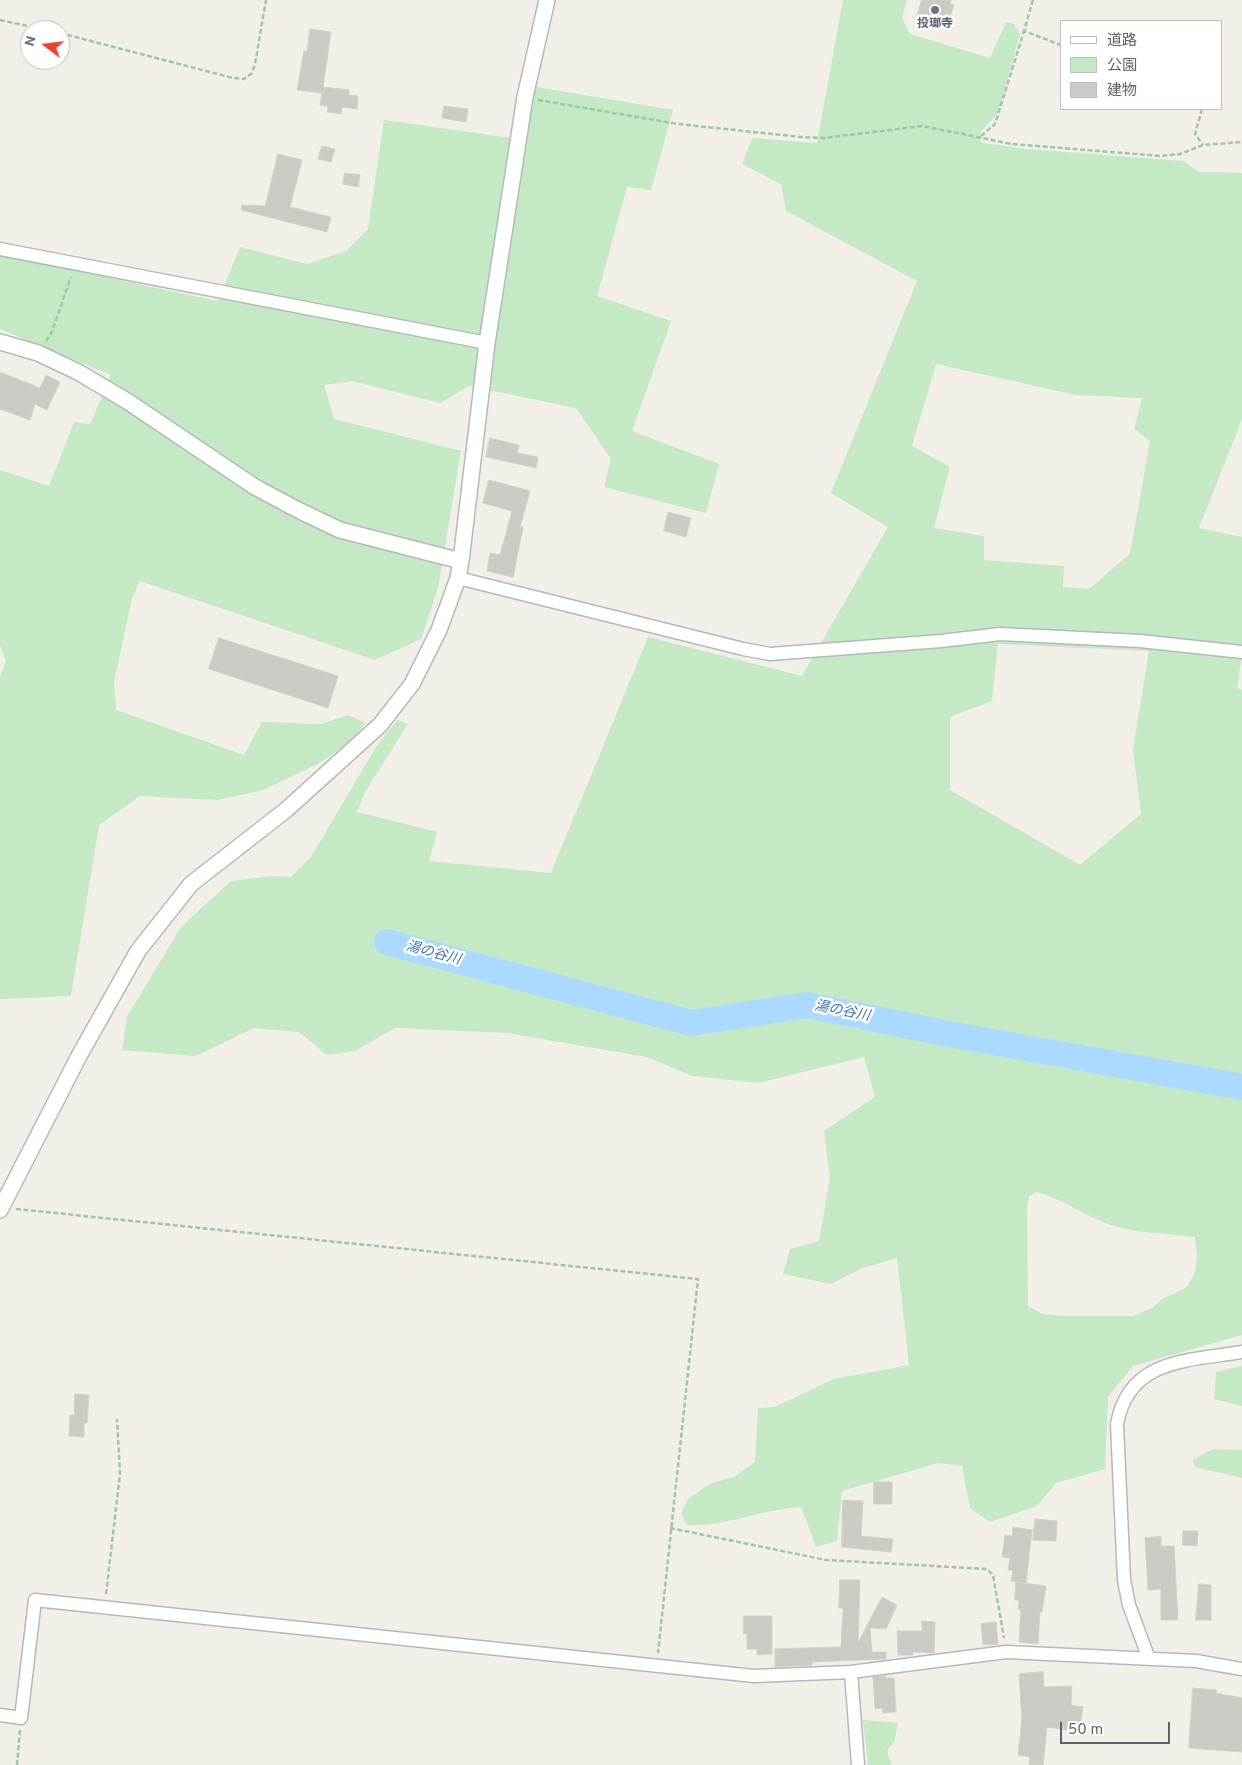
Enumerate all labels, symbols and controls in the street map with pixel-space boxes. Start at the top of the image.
marker: 投瑯寺 [929,4,941,16]
place label: 投瑯寺 [917,18,953,32]
north arrow [20,20,70,70]
legend [1060,20,1222,110]
text: 道路 [1107,32,1137,51]
text: N [21,34,41,48]
text: 公園 [1107,57,1137,76]
text: 建物 [1107,82,1137,101]
water label: 湯の谷川 [404,939,462,969]
water label: 湯の谷川 [813,998,871,1026]
scale bar [1062,1712,1172,1744]
text: 50 m [1068,1721,1103,1740]

